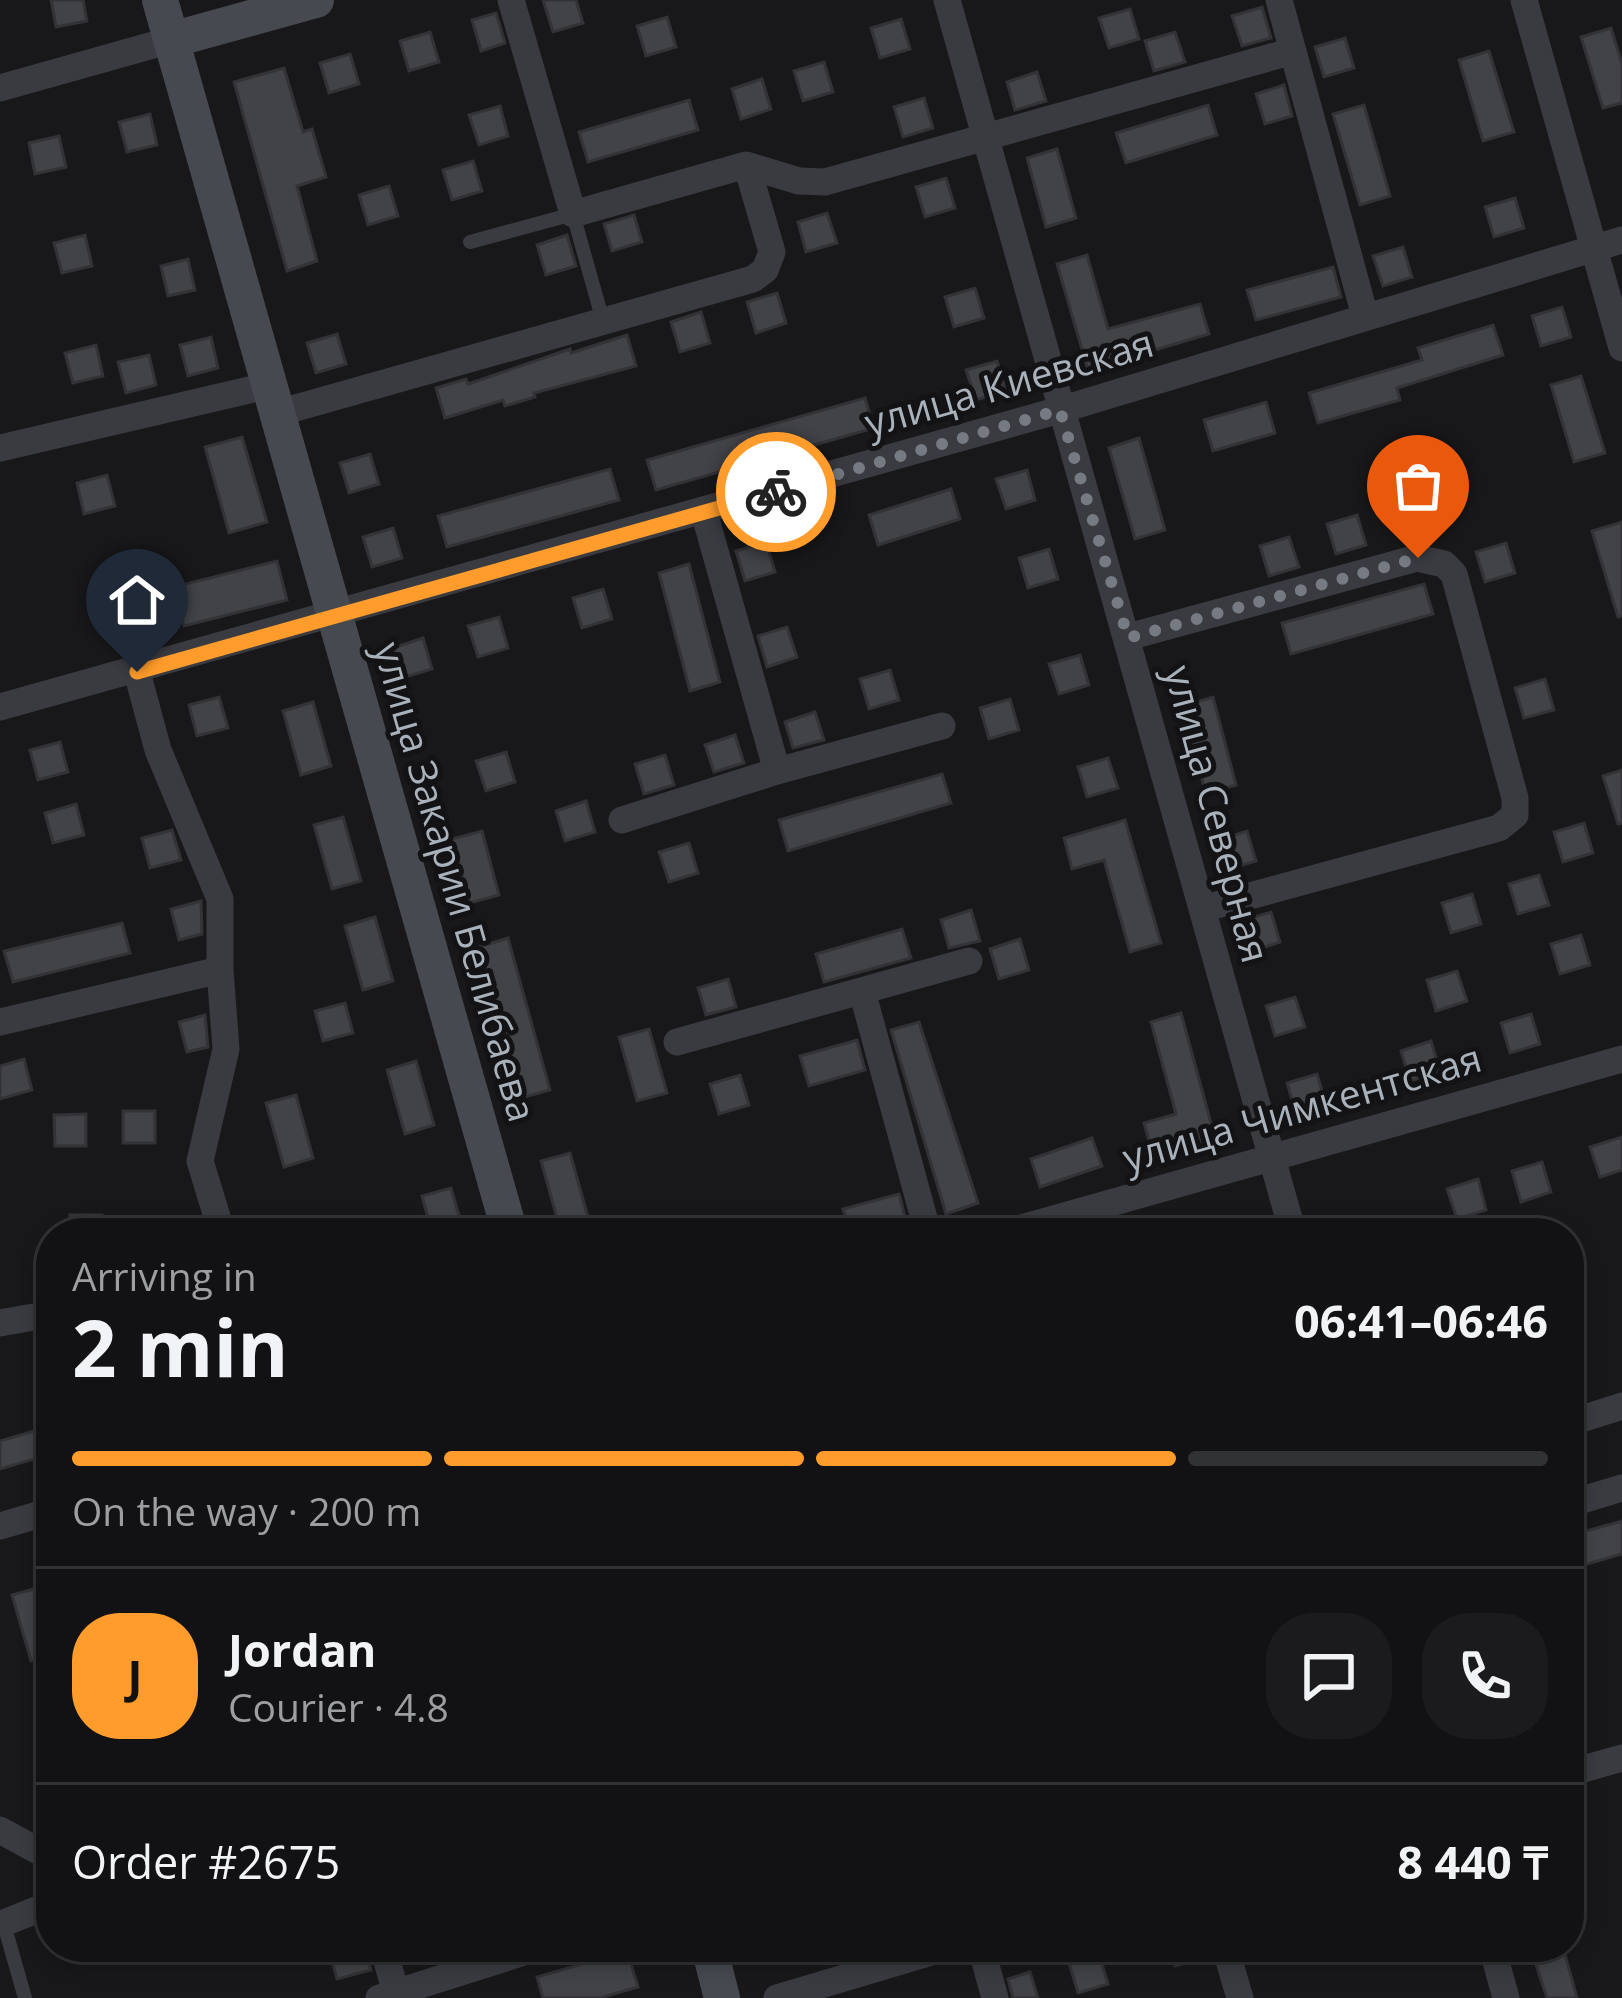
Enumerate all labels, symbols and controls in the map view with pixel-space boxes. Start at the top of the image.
street label: улица Киевская [858,315,1159,448]
courier [716,432,836,552]
pin [1367,435,1469,558]
icon: bag [1385,453,1451,519]
icon: bike [743,459,809,525]
pin [86,549,188,672]
icon: home [104,567,170,633]
street label: улица Закарии Белибаева [363,636,550,1127]
street label: улица Северная [1153,659,1284,968]
street label: улица Чимкентская [1116,1030,1487,1183]
text: Arriving in [72,1249,257,1302]
text: 06:41–06:46 [1294,1290,1548,1351]
text: 2 min [72,1294,289,1400]
text: On the way · 200 m [72,1484,421,1537]
button: chat [1266,1613,1392,1739]
button: phone [1422,1613,1548,1739]
text: Jordan [228,1619,376,1680]
text: J [128,1645,142,1706]
text: Courier · 4.8 [228,1680,449,1733]
text: Order #2675 [72,1831,340,1892]
text: 8 440 ₸ [1397,1831,1548,1892]

